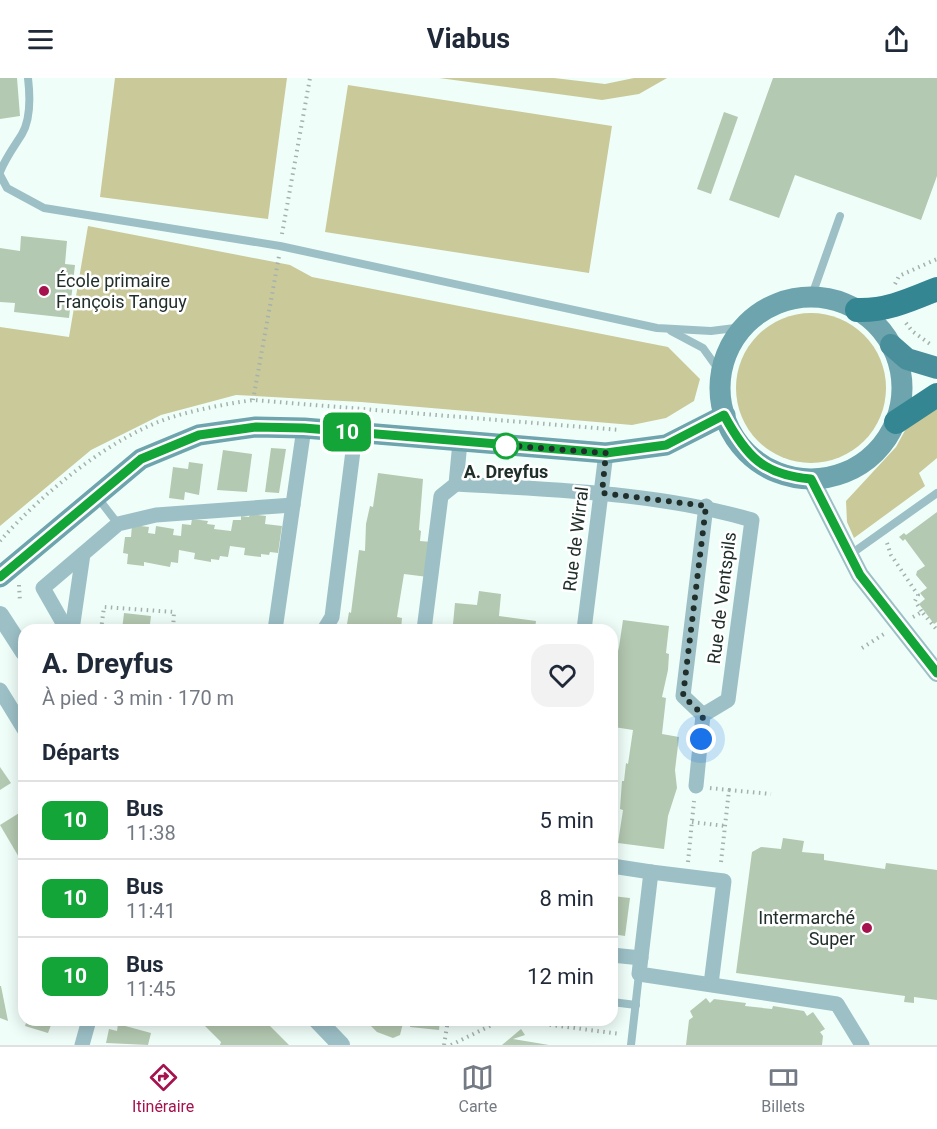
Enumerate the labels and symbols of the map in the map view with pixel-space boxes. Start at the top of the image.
place label: École primaire François Tanguy [56,270,187,312]
marker: École primaire François Tanguy [37,284,51,298]
line badge: 10 [320,412,374,452]
marker: A. Dreyfus [493,433,519,459]
place label: A. Dreyfus [464,461,548,482]
street label: Rue de Wirral [559,485,592,593]
street label: Rue de Ventspils [703,531,740,665]
your location [686,724,716,754]
place label: Intermarché Super [758,907,855,949]
marker: Intermarché Super [860,921,874,935]

